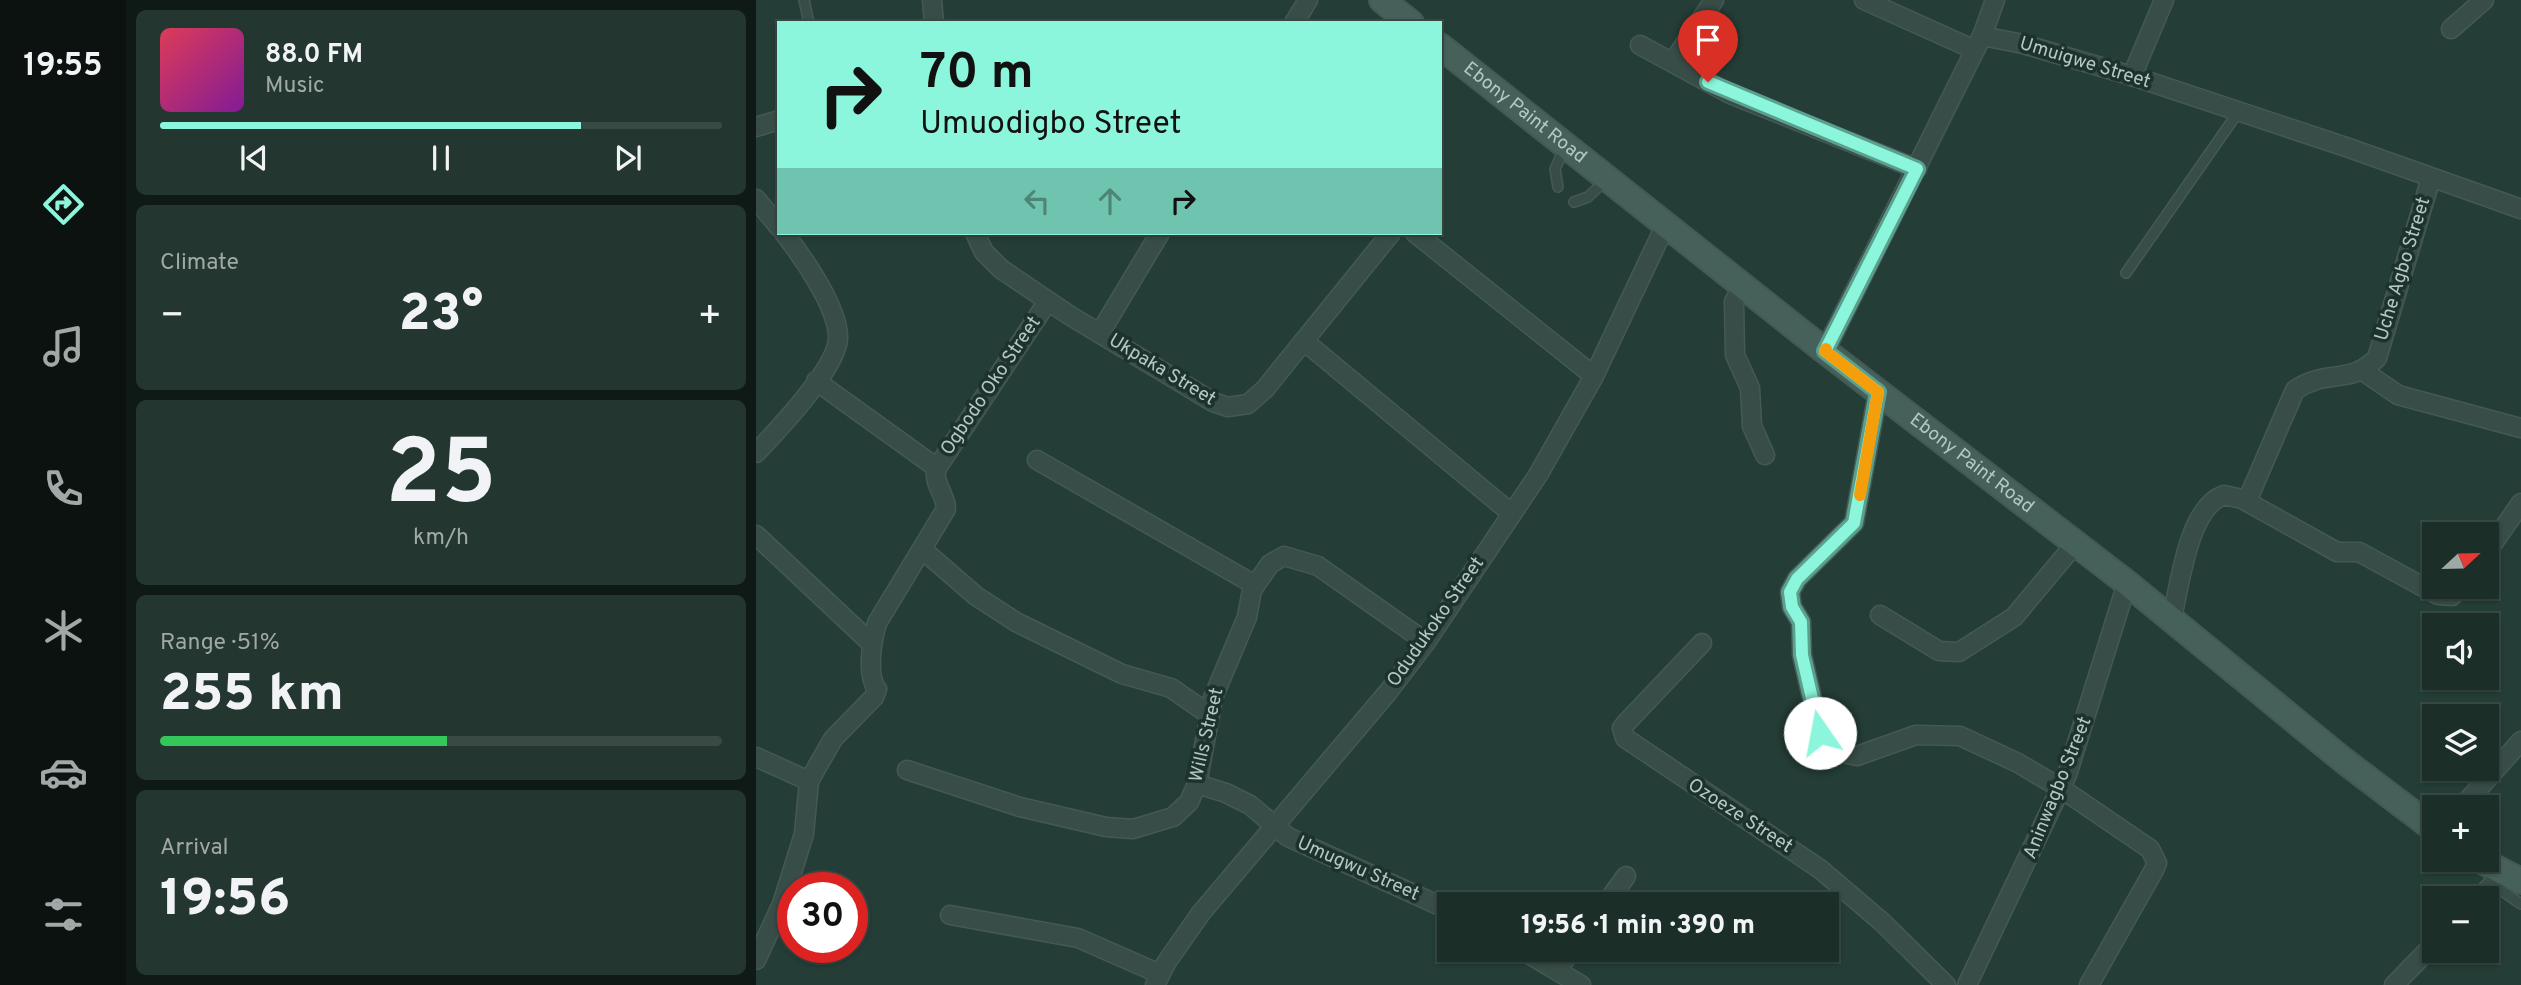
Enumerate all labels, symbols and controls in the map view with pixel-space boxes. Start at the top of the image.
pin [1678,10,1738,82]
icon: arrive [1689,21,1727,59]
street label: Umuigwe Street [2017,32,2153,94]
text: 88.0 FM [265,39,363,72]
text: 70 m [920,44,1034,106]
text: 19:55 [23,47,103,87]
icon: right [805,49,896,140]
street label: Ebony Paint Road [1458,57,1591,169]
text: Music [265,72,325,101]
text: Umuodigbo Street [920,105,1181,145]
icon: previous [235,139,273,177]
icon: pause [422,139,460,177]
icon: next [609,139,647,177]
icon: directions [39,180,88,229]
icon: left [1018,182,1056,220]
icon: ahead [1091,182,1129,220]
icon: right [1164,182,1202,220]
street label: Uche Agbo Street [2370,194,2436,344]
text: Climate [160,249,239,278]
text: 23° [399,283,483,349]
text: − [160,293,185,342]
text: + [697,293,722,342]
street label: Ogbodo Oko Street [936,312,1046,460]
icon: music [39,322,88,371]
street label: Ukpaka Street [1104,329,1220,411]
street label: Ebony Paint Road [1905,408,2039,519]
text: 25 [385,421,497,536]
icon: phone [39,464,88,513]
north arrow [2422,522,2499,598]
map controls [2422,522,2499,963]
text: km/h [413,524,469,553]
street label: Odudukoko Street [1382,552,1490,692]
icon: climate [39,606,88,655]
button: sound [2422,613,2499,690]
text: Range · 51% [160,629,280,658]
text: 255 km [160,663,344,729]
street label: Wills Street [1184,685,1230,785]
position arrow [1783,696,1857,770]
button: layers [2422,704,2499,781]
street label: Aninwagbo Street [2018,713,2098,863]
icon: car [39,748,88,797]
street label: Ozoeze Street [1683,773,1797,859]
button: + [2422,795,2499,872]
street label: Umugwu Street [1293,831,1423,907]
text: Arrival [160,834,229,863]
text: 19:56 [160,868,290,934]
speed limit sign: 30 [777,872,868,963]
button: − [2422,886,2499,963]
icon: filters [39,890,88,939]
text: 19:56 · 1 min · 390 m [1521,910,1755,943]

